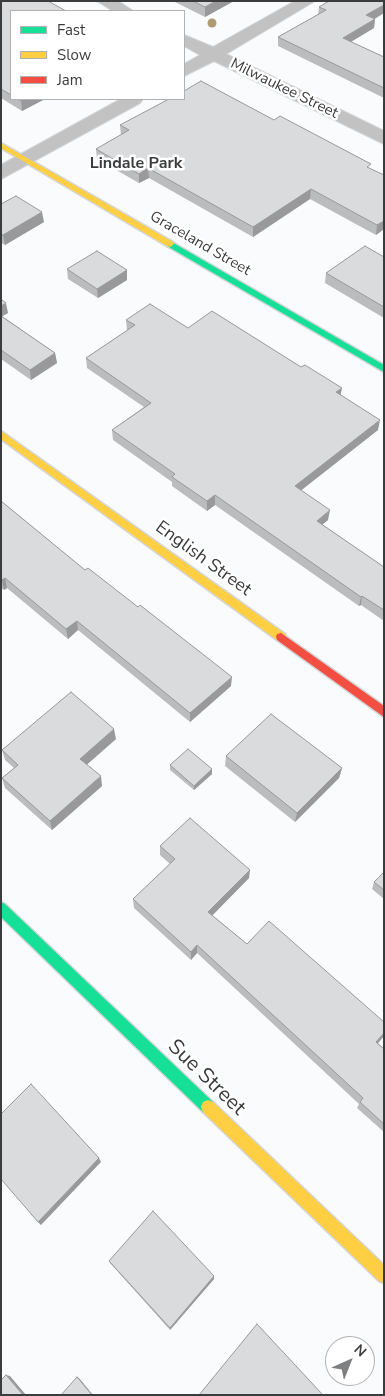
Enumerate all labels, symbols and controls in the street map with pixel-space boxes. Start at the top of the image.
legend [10,10,185,100]
text: Fast [57,20,85,40]
text: Slow [57,45,91,65]
street label: Milwaukee Street [227,55,341,123]
text: Jam [57,70,83,90]
district label: Lindale Park [90,154,182,174]
street label: Graceland Street [146,208,254,280]
street label: English Street [151,517,255,601]
street label: Sue Street [162,1035,250,1121]
north arrow [325,1336,375,1386]
text: N [350,1340,370,1361]

